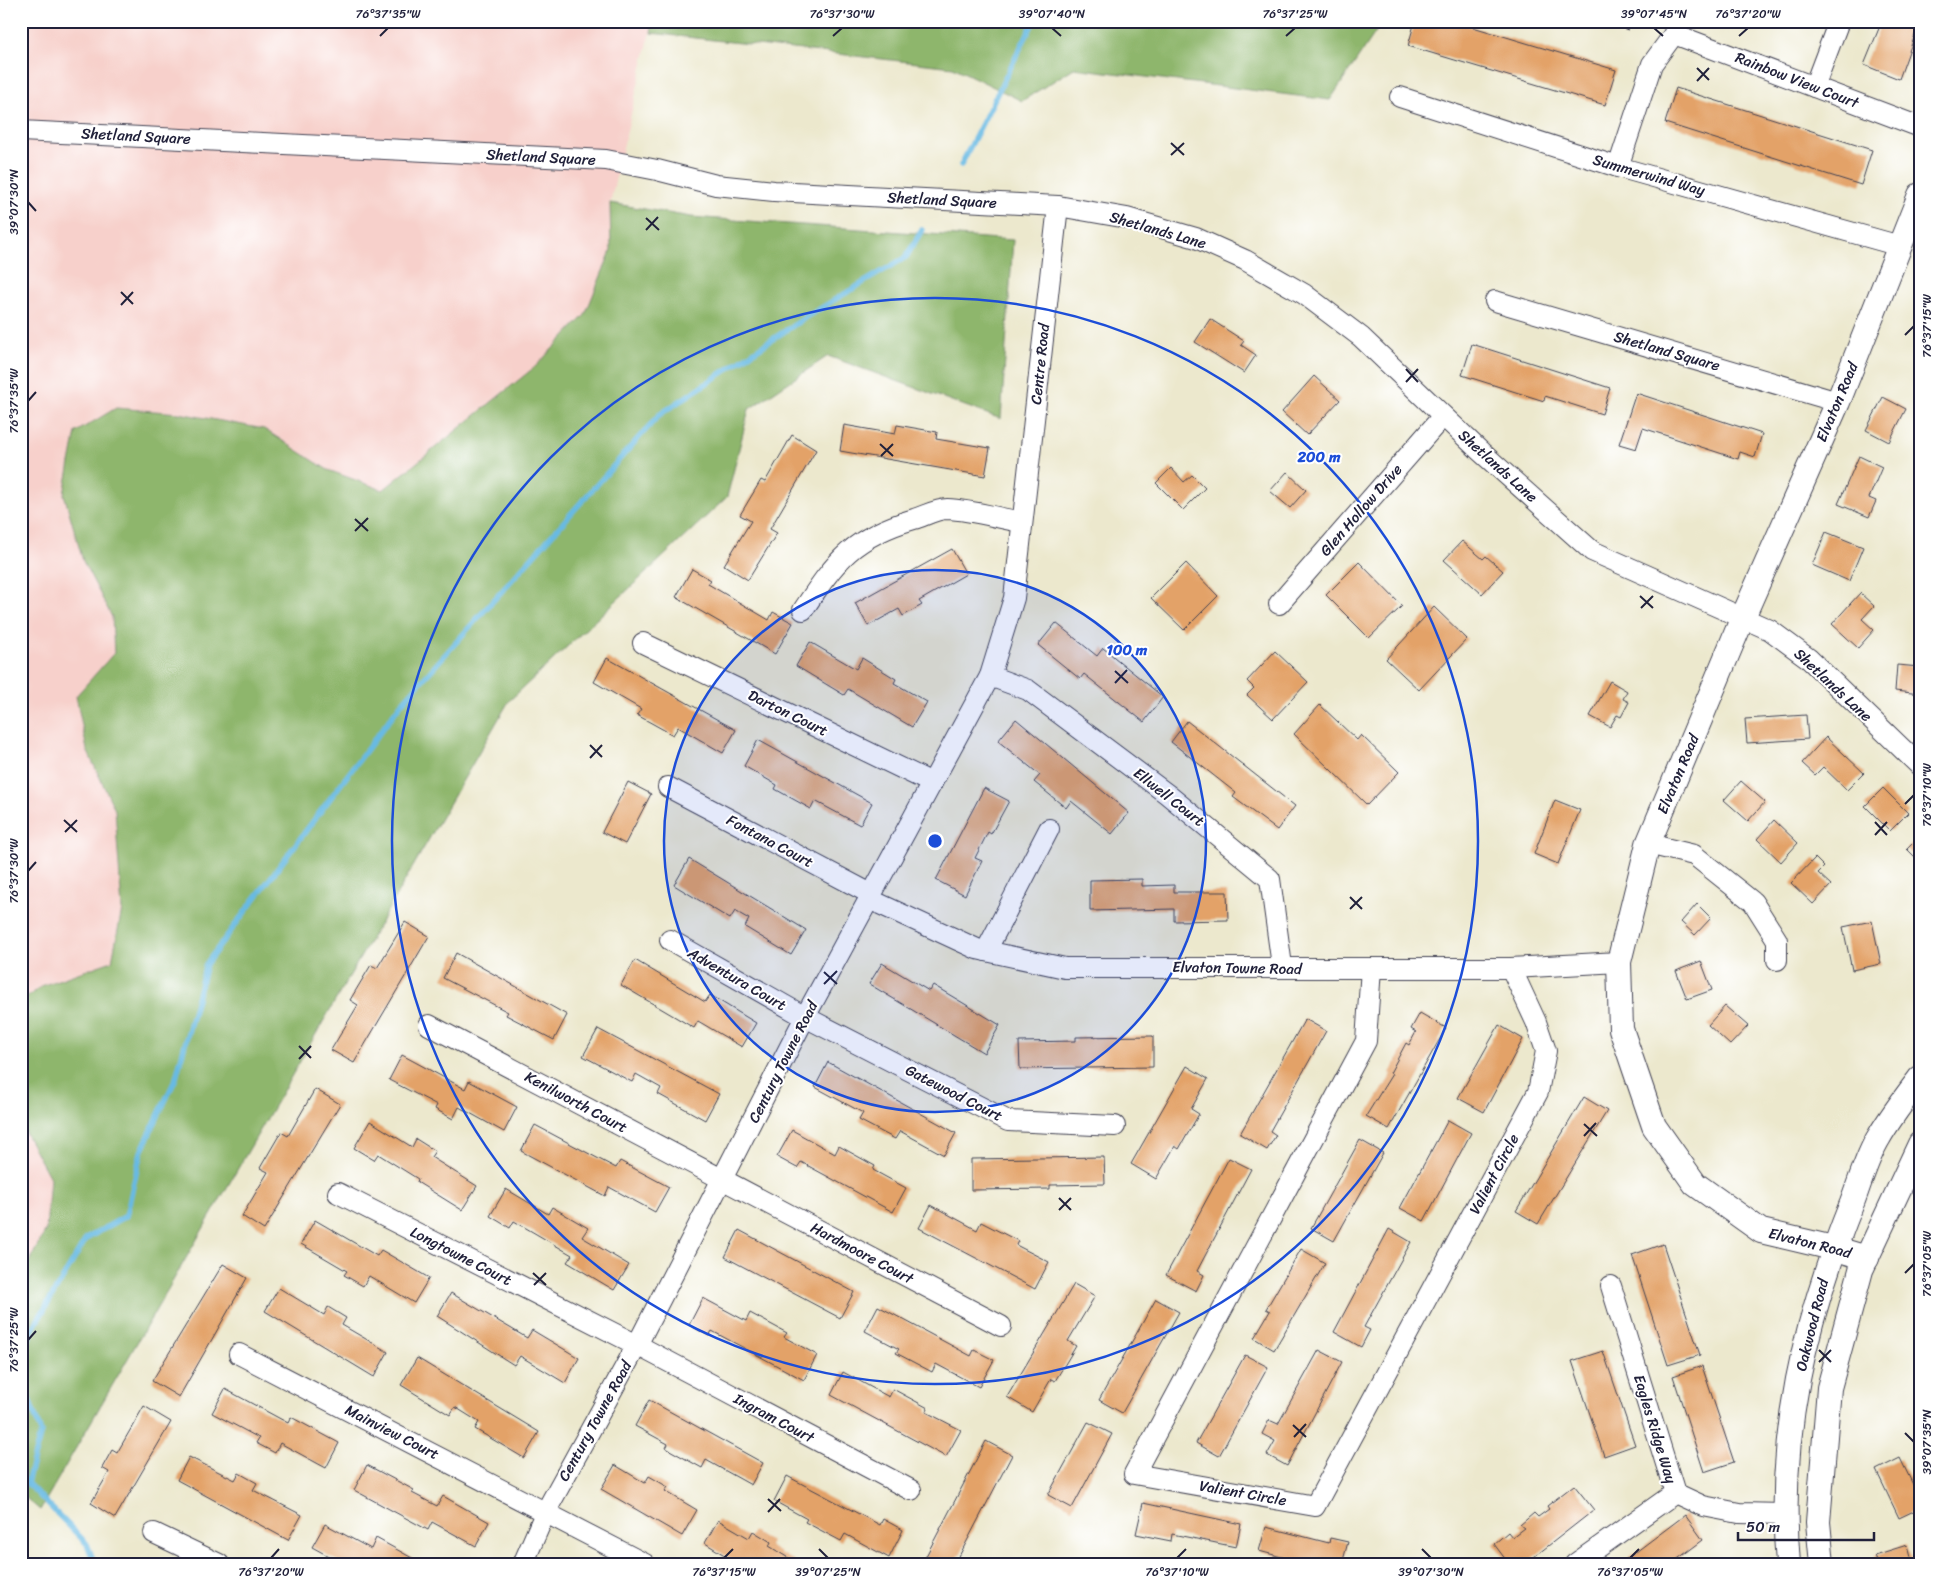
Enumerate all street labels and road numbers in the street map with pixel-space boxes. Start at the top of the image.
street label: Rainbow View Court [1731,44,1864,116]
street label: Shetland Square [81,120,192,152]
street label: Shetland Square [486,141,597,173]
street label: Summerwind Way [1590,147,1708,203]
street label: Shetland Square [887,184,998,216]
street label: Shetlands Lane [1107,204,1210,256]
street label: Centre Road [1023,321,1057,406]
street label: Shetland Square [1611,323,1723,379]
street label: Elvaton Road [1808,357,1866,446]
street label: Shetlands Lane [1452,423,1544,509]
street label: Glen Hollow Drive [1313,458,1409,562]
street label: Shetlands Lane [1788,642,1879,729]
street label: Darton Court [743,682,833,744]
street label: Elvaton Road [1649,729,1707,818]
street label: Ellwell Court [1127,761,1211,834]
street label: Fontana Court [722,807,819,875]
street label: Adventura Court [682,940,792,1018]
street label: Elvaton Towne Road [1172,954,1303,982]
street label: Century Towne Road [741,995,826,1128]
street label: Gatewood Court [901,1057,1008,1129]
street label: Kenilworth Court [520,1064,633,1140]
street label: Valient Circle [1462,1129,1526,1219]
street label: Hardmoore Court [806,1215,919,1292]
street label: Longtowne Court [406,1219,517,1293]
street label: Elvaton Road [1766,1220,1855,1266]
street label: Oakwood Road [1788,1275,1836,1374]
street label: Century Towne Road [551,1355,639,1486]
street label: Eagles Ridge Way [1626,1371,1684,1487]
street label: Ingram Court [728,1385,820,1451]
street label: Mainview Court [340,1397,444,1467]
street label: Valient Circle [1197,1473,1289,1514]

